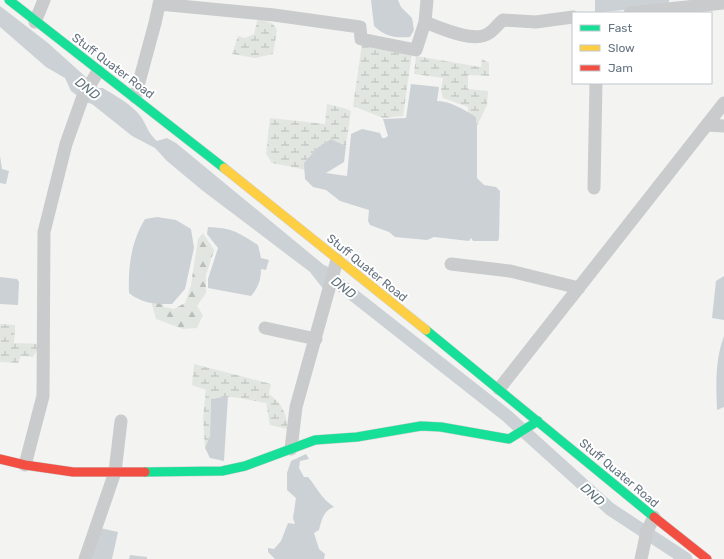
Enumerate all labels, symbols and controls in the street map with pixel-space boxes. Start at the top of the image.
legend [572,12,712,84]
text: Fast [608,21,632,35]
street label: Stuff Quater Road [69,31,157,101]
text: Slow [608,41,635,55]
text: Jam [608,61,633,75]
water label: DND [72,74,103,103]
street label: Stuff Quater Road [324,231,410,305]
water label: DND [328,273,359,302]
street label: Stuff Quater Road [576,436,662,510]
water label: DND [578,480,608,509]

